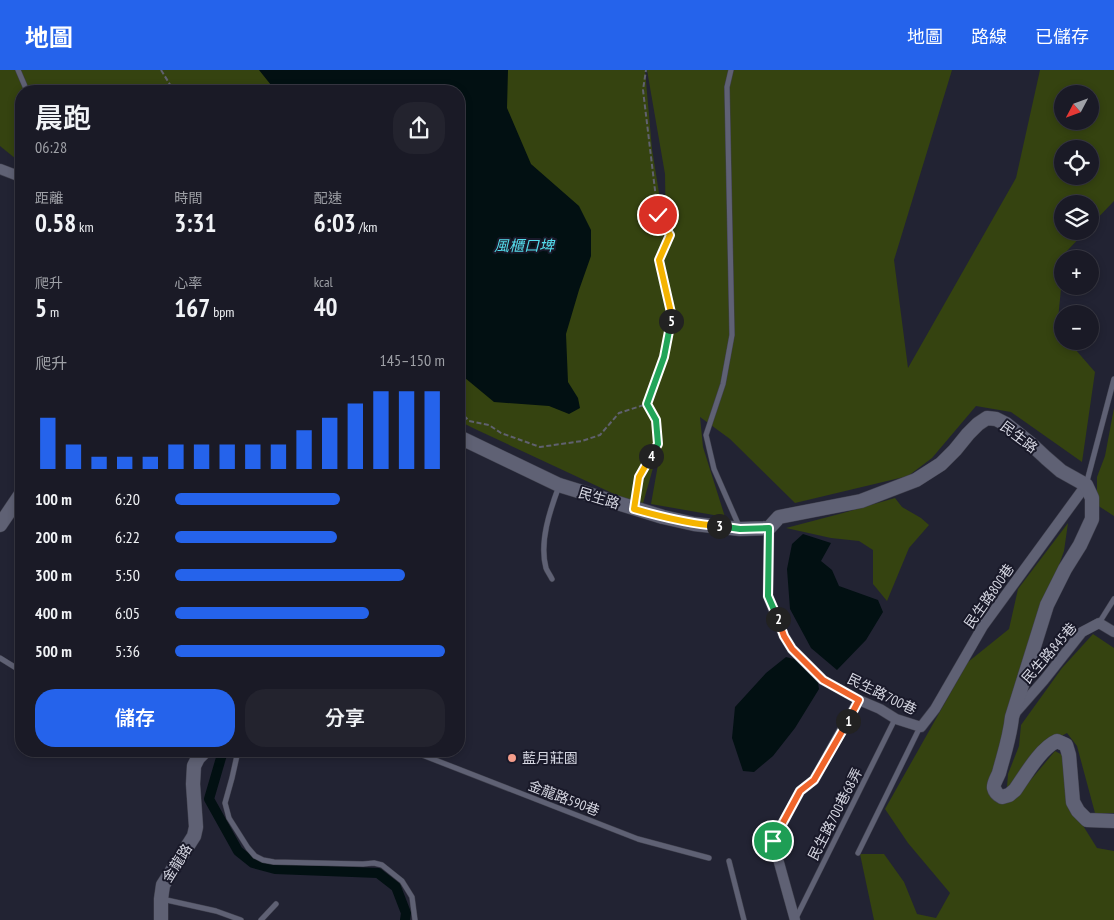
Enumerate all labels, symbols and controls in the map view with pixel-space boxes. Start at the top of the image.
text: 地圖 [25,22,73,53]
text: 地圖 [907,25,943,48]
text: 路線 [971,25,1007,48]
text: 已儲存 [1035,25,1089,48]
north arrow [1054,85,1099,130]
map controls [1054,85,1099,350]
text: 晨跑 [35,99,91,136]
button: share [393,102,445,154]
text: 06:28 [35,137,67,157]
button: locate [1054,140,1099,185]
text: 距離 [35,189,63,207]
text: 時間 [174,189,202,207]
text: 配速 [314,189,342,207]
pin [637,194,679,236]
button: layers [1054,195,1099,240]
icon: check [644,201,672,229]
text: 0.58 [35,207,76,239]
text: 3:31 [174,207,216,239]
text: 6:03 [314,207,356,239]
text: km [76,218,94,236]
text: /km [356,218,377,236]
water label: 風櫃口埤 [494,236,556,255]
button: + [1054,250,1099,295]
text: kcal [314,273,333,291]
text: 爬升 [35,274,63,292]
text: 心率 [174,274,202,292]
text: 40 [314,291,338,323]
text: 5 [35,292,47,324]
text: 167 [174,292,210,324]
text: m [47,303,59,321]
text: bpm [210,303,234,321]
button: − [1054,305,1099,350]
pin: 5 [658,308,684,334]
text: 5 [668,312,675,330]
text: 145–150 m [380,350,445,370]
text: 爬升 [35,353,67,373]
street label: 民生路 [997,417,1041,457]
pin: 4 [638,444,664,468]
text: 4 [648,447,655,465]
street label: 民生路 [576,483,622,513]
text: 100 m [35,489,72,509]
text: 6:20 [115,489,140,509]
pin: 3 [706,514,732,538]
text: 3 [716,517,723,535]
text: 200 m [35,527,72,547]
text: 6:22 [115,527,140,547]
street label: 民生路800巷 [960,560,1018,632]
text: 300 m [35,565,72,585]
text: 5:50 [115,565,140,585]
text: 400 m [35,603,72,623]
text: 6:05 [115,603,140,623]
pin: 2 [766,606,790,632]
text: 2 [775,610,782,628]
street label: 民生路845巷 [1018,619,1080,687]
text: 500 m [35,641,72,661]
text: 5:36 [115,641,140,661]
street label: 民生路700巷 [844,669,920,719]
button: 儲存 [35,689,235,747]
button: 分享 [245,689,445,747]
pin: 1 [836,708,860,734]
text: 1 [845,712,852,730]
place label: 藍月莊園 [522,749,578,767]
marker: 藍月莊園 [506,752,518,764]
street label: 民生路700巷68弄 [804,765,866,863]
street label: 金龍路590巷 [526,776,602,820]
pin [752,820,794,862]
icon: arrive [759,827,787,855]
street label: 金龍路 [158,840,196,886]

